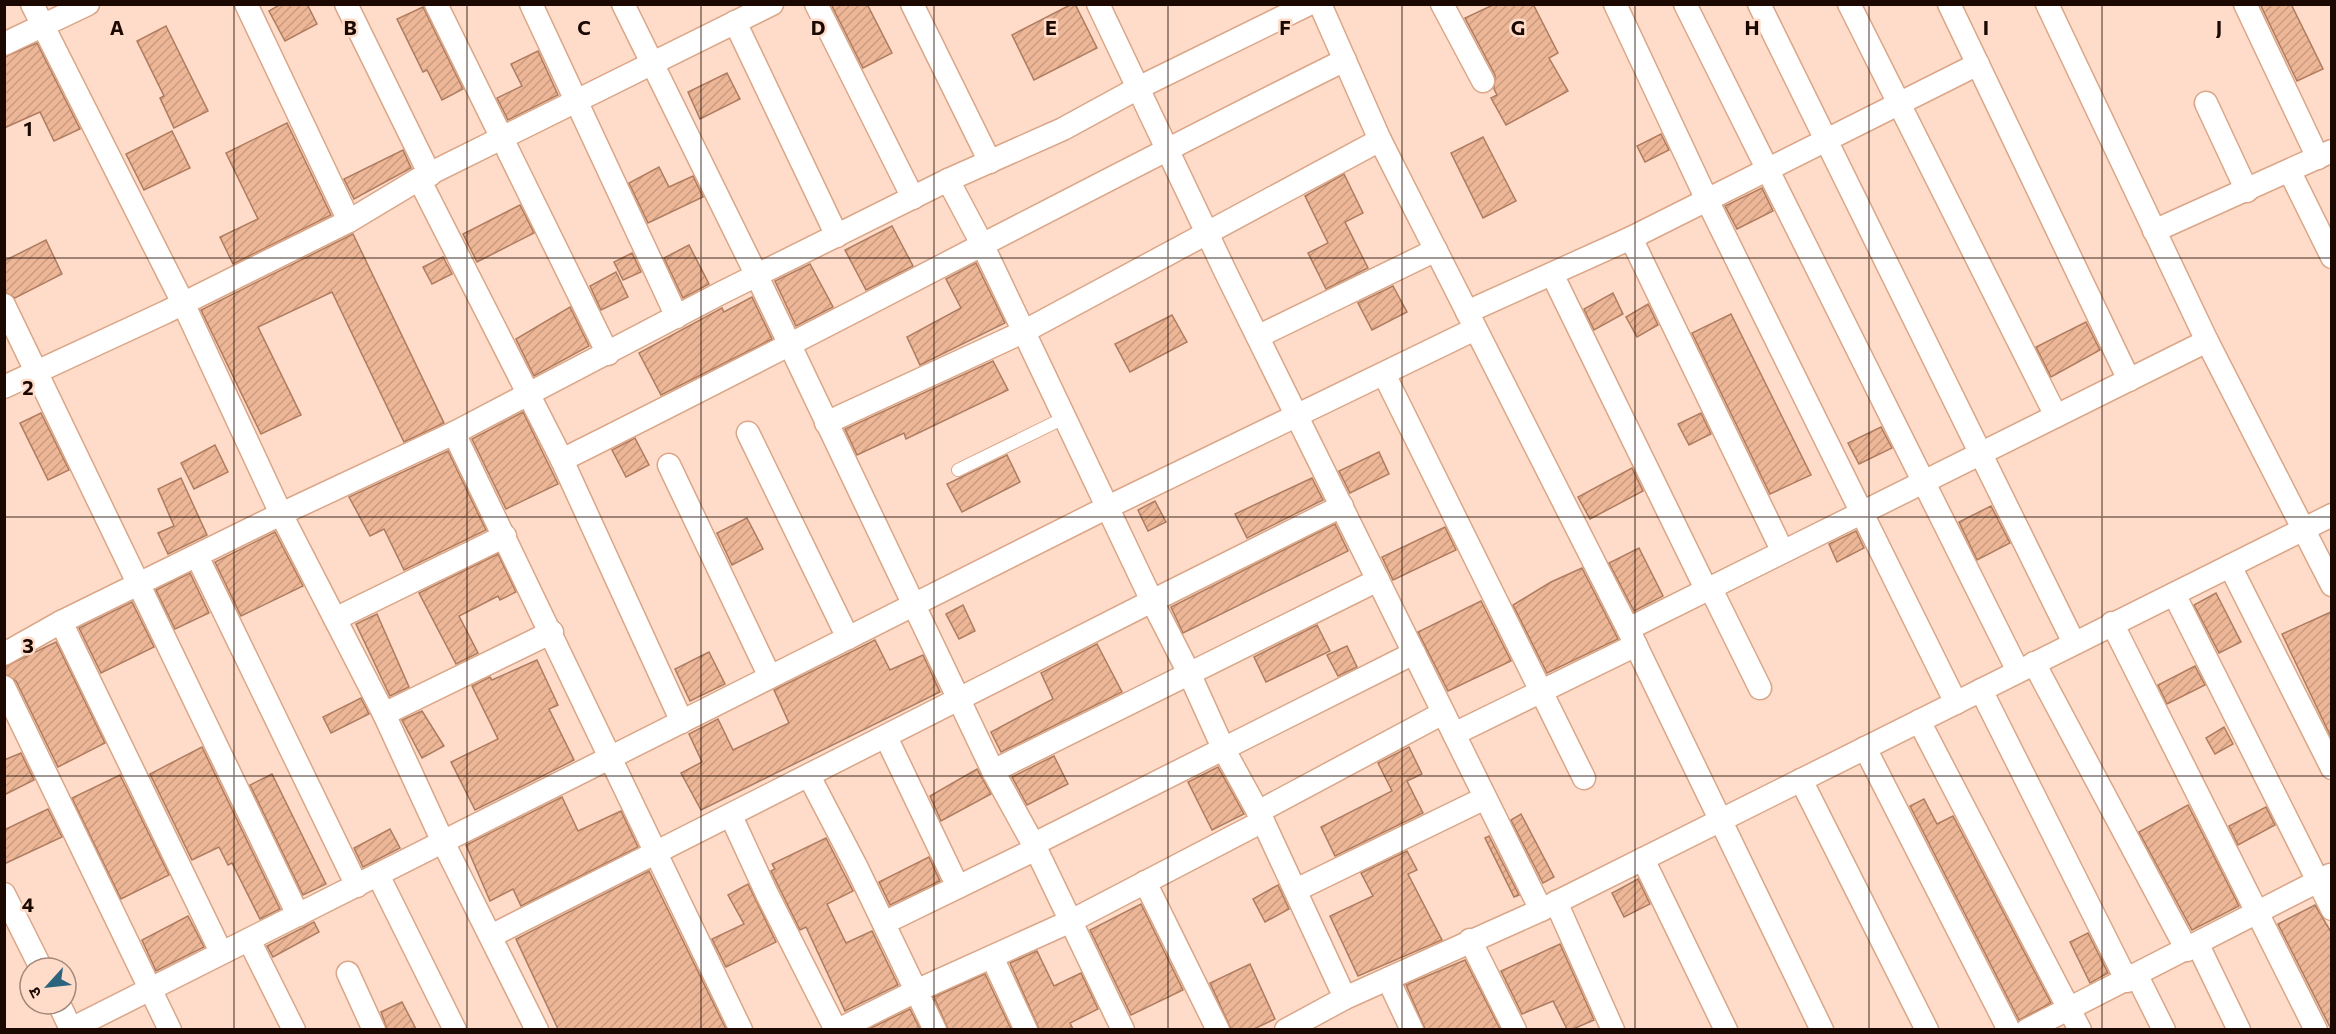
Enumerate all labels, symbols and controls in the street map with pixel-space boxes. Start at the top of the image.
text: A [110,15,124,39]
text: B [343,15,357,39]
text: C [577,15,591,39]
text: D [811,15,825,39]
text: E [1045,15,1057,39]
text: F [1279,15,1291,39]
text: G [1511,15,1525,39]
text: H [1745,15,1760,39]
text: I [1983,15,1989,39]
text: J [2216,15,2222,39]
text: 1 [23,116,33,140]
text: 2 [22,375,34,399]
text: 3 [22,633,34,657]
text: 4 [22,892,34,916]
north arrow [18,956,78,1016]
text: उ [23,984,45,1002]

